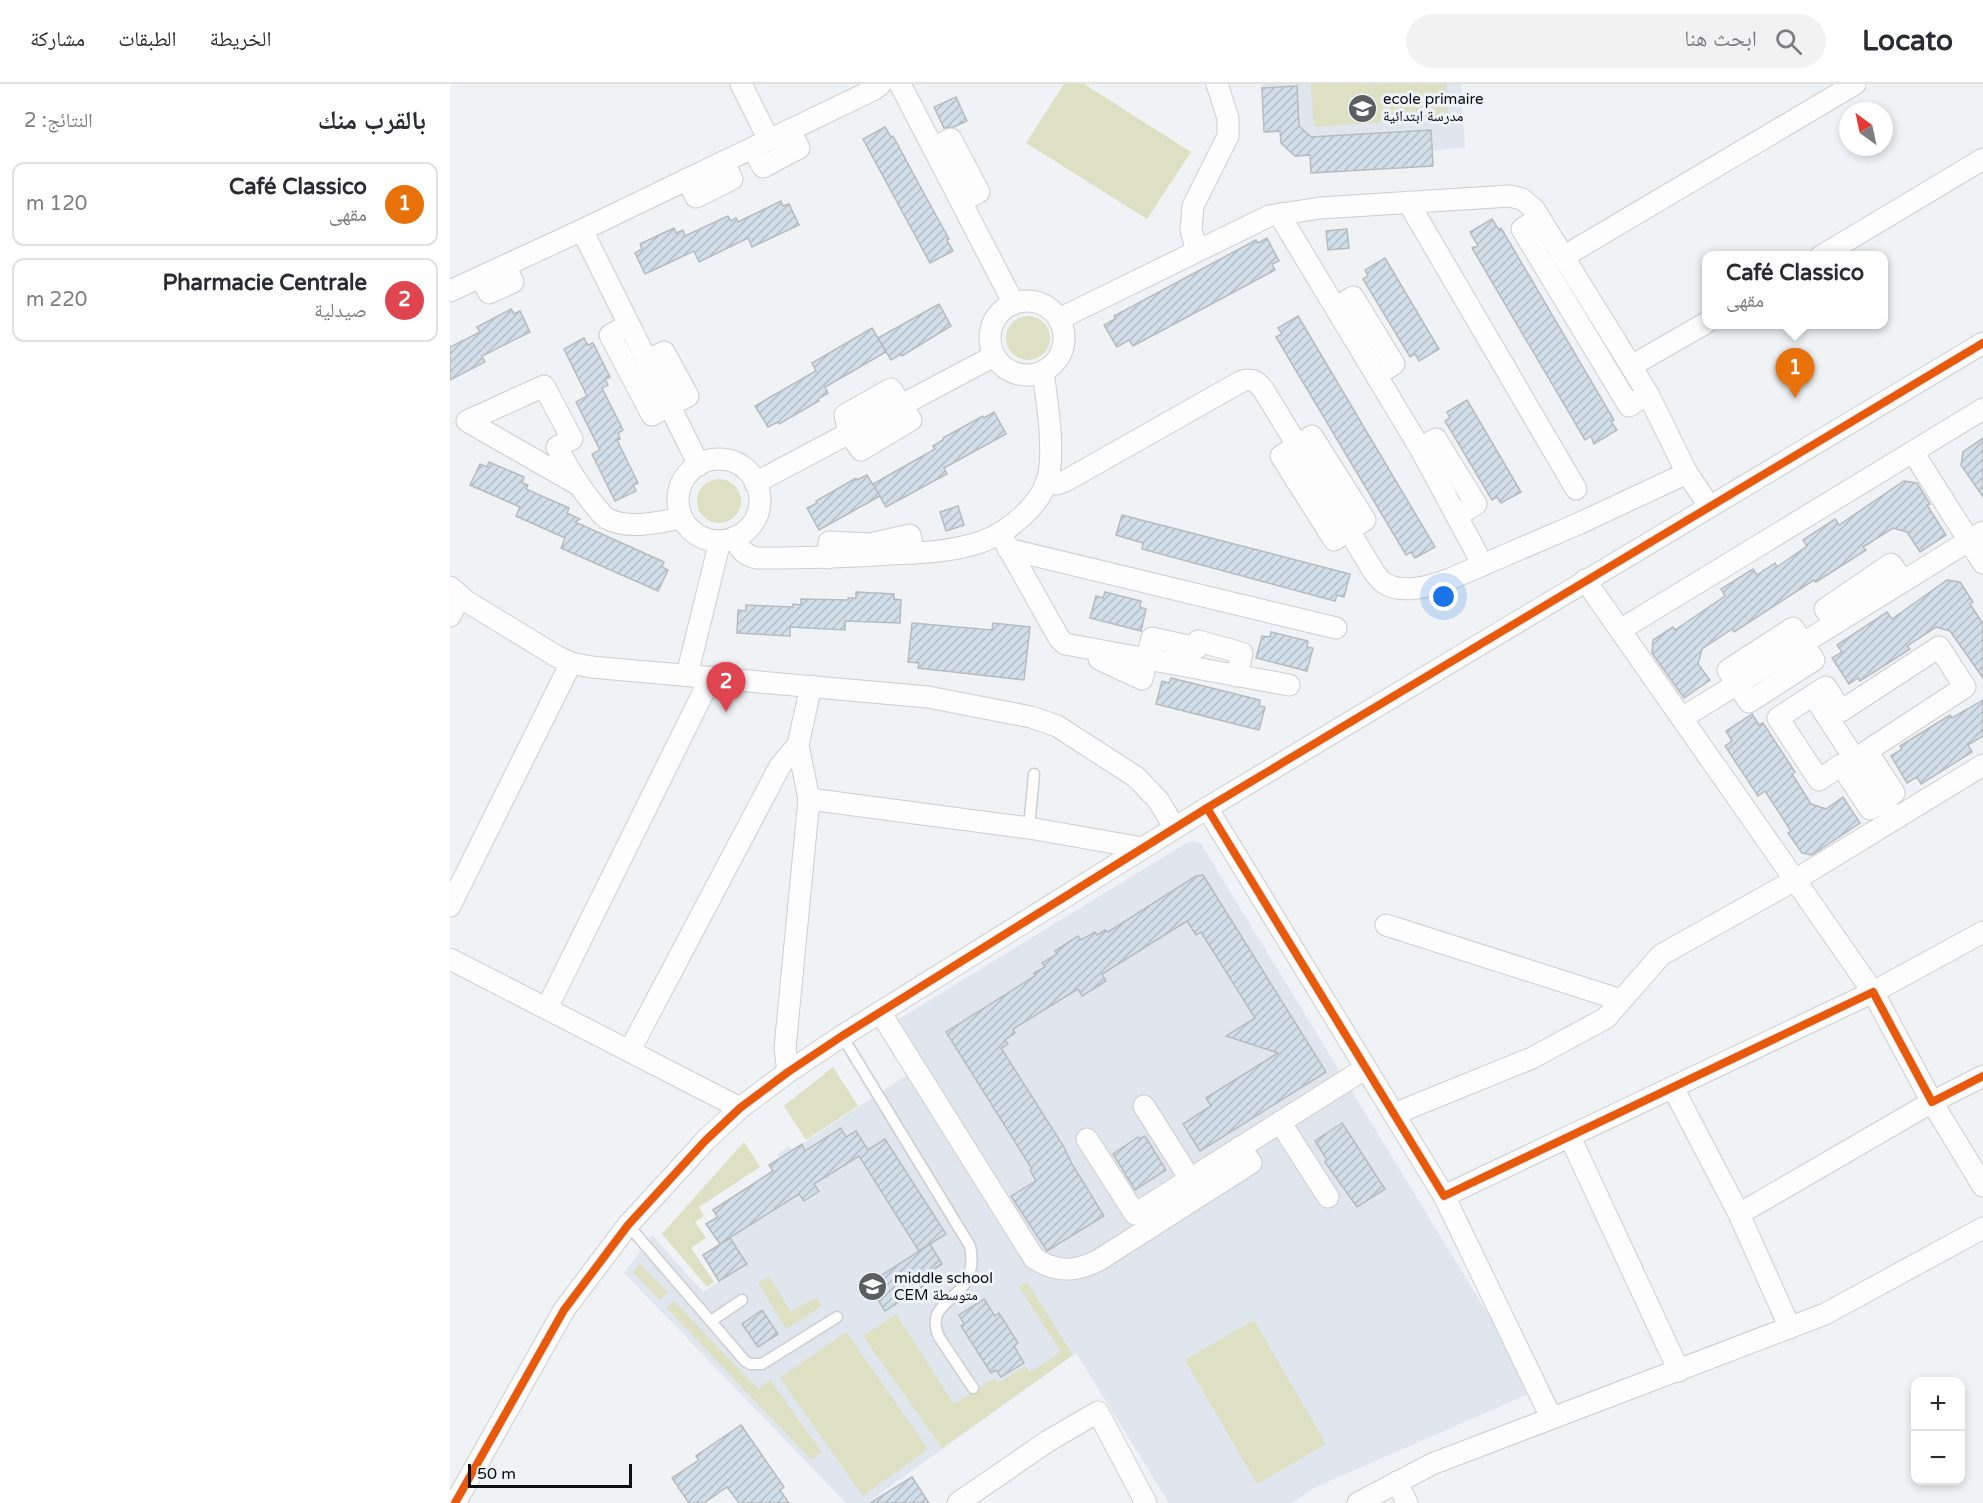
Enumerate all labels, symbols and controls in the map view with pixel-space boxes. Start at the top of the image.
search box [1406,14,1826,68]
text: Locato [1862,24,1953,58]
icon: search [1772,25,1805,58]
text: ابحث هنا [1684,26,1757,52]
text: مشاركة [30,27,85,52]
text: الطبقات [118,27,177,52]
text: الخريطة [210,27,271,52]
place label: ecole primaire مدرسة ابتدائية [1383,90,1484,125]
school or university icon: ecole primaire مدرسة ابتدائية [1346,92,1378,124]
north arrow [1839,102,1893,156]
text: بالقرب منك [318,105,426,136]
text: النتائج: 2 [24,109,93,133]
text: Café Classico [229,174,367,200]
text: 120 m [26,192,87,216]
text: 1 [398,192,411,216]
text: مقهى [329,203,367,227]
popup [1702,251,1888,329]
text: Café Classico [1726,260,1864,286]
text: Pharmacie Centrale [163,270,367,296]
text: 220 m [26,288,87,312]
text: 2 [398,288,411,312]
text: مقهى [1726,289,1764,313]
text: صيدلية [314,299,367,323]
pin: 1 [1776,348,1814,398]
your location [1429,582,1458,611]
pin: 2 [706,662,746,712]
place label: middle school CEM متوسطة [894,1269,993,1304]
school or university icon: middle school CEM متوسطة [857,1271,889,1303]
map controls [1911,1377,1965,1485]
button: + [1911,1377,1965,1431]
button: − [1911,1431,1965,1485]
scale bar [468,1461,632,1488]
text: 50 m [477,1464,516,1484]

